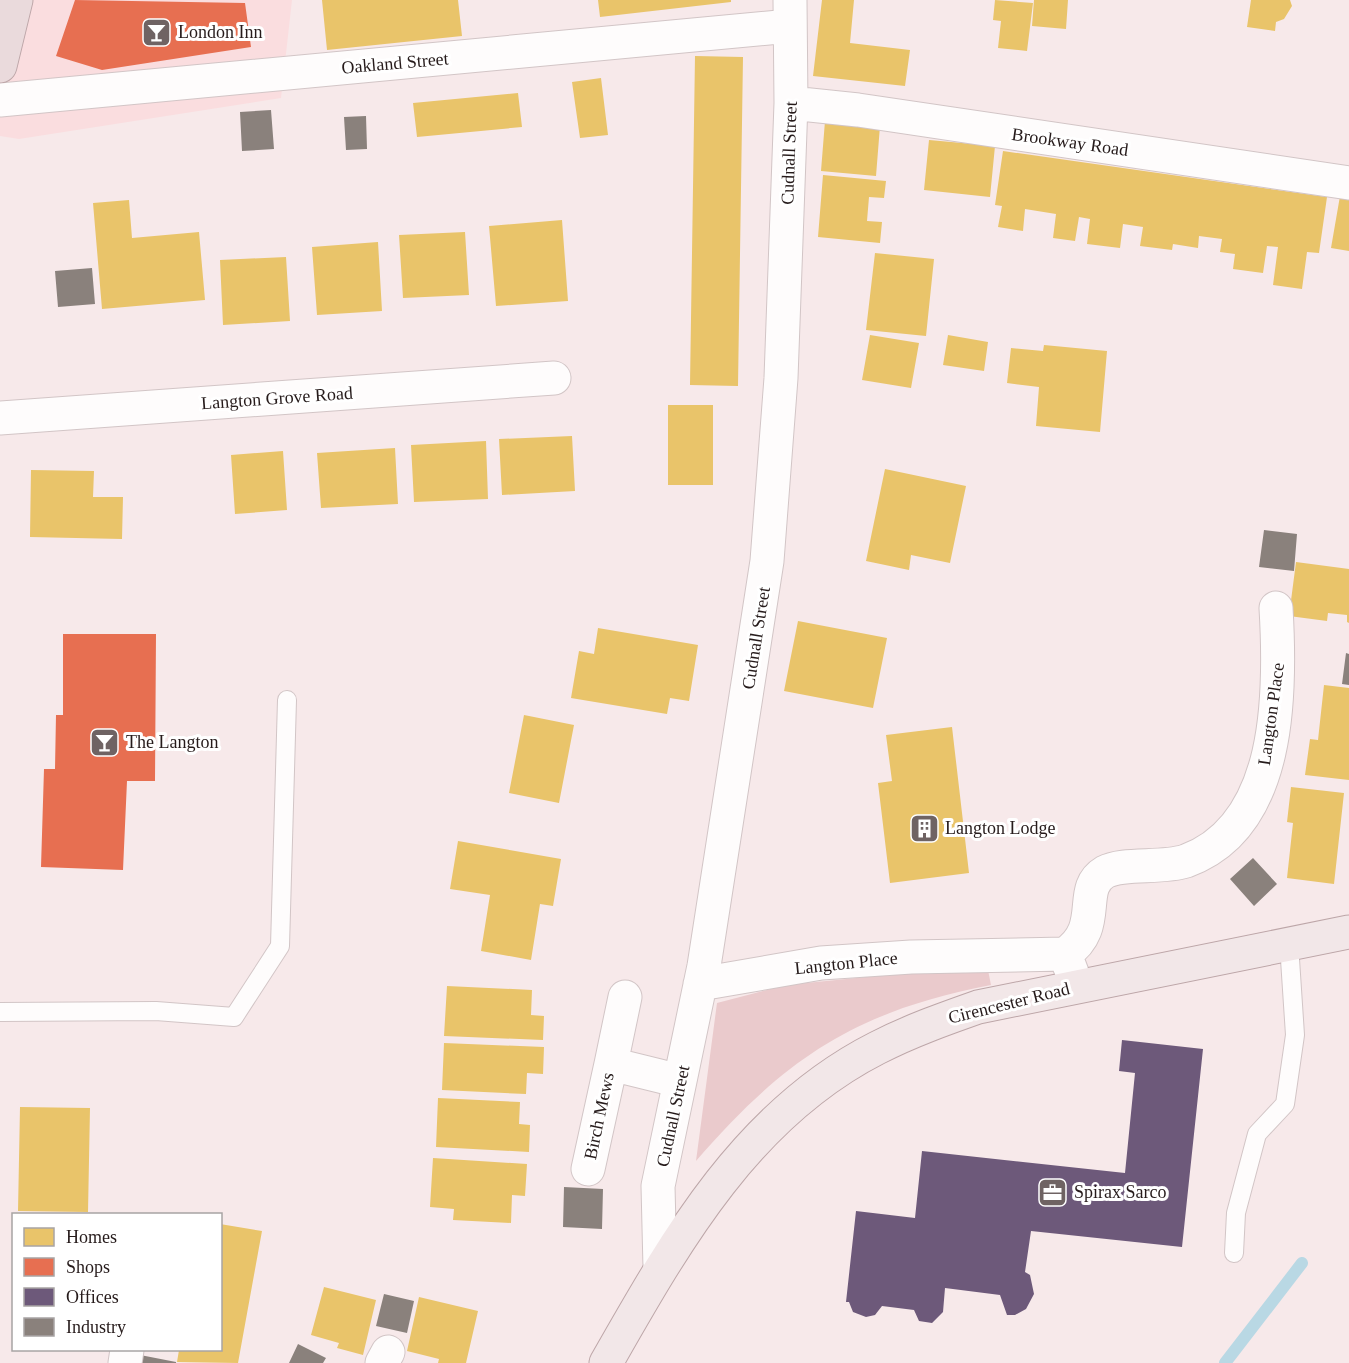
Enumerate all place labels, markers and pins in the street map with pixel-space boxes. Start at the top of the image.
bar icon: London Inn [141,16,173,48]
place label: London Inn [178,22,263,42]
bar icon: The Langton [89,726,121,758]
place label: The Langton [126,732,218,752]
building icon: Langton Lodge [908,812,940,844]
place label: Langton Lodge [945,818,1055,838]
office icon: Spirax Sarco [1037,1176,1069,1208]
place label: Spirax Sarco [1074,1182,1166,1202]

